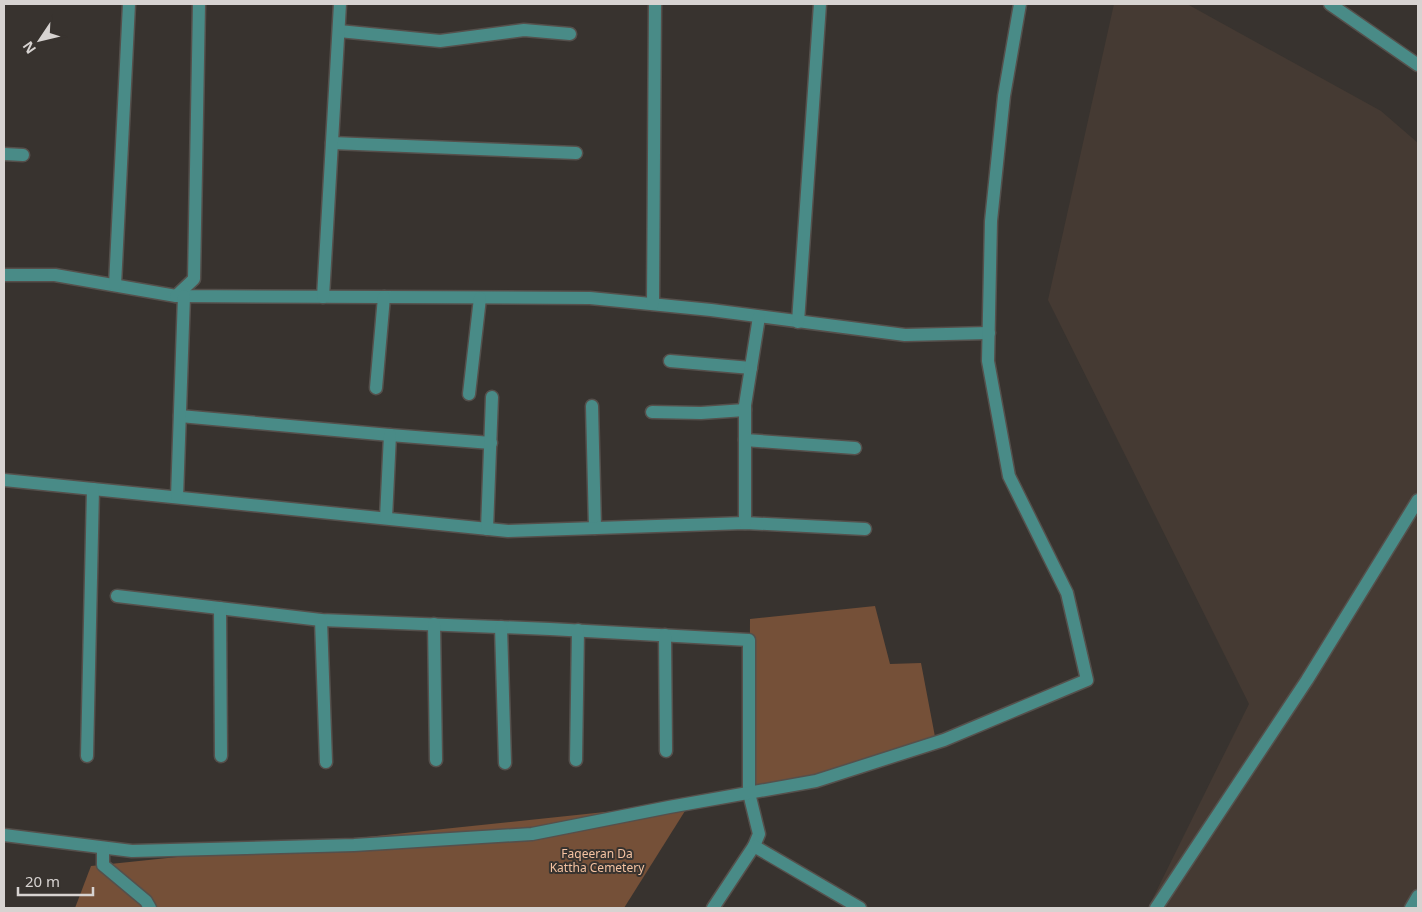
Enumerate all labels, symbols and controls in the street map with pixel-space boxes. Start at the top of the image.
north arrow [15,15,65,65]
text: N [18,38,40,58]
park label: Faqeeran Da Kattha Cemetery [550,845,645,876]
scale bar [18,864,92,896]
text: 20 m [25,871,60,891]

